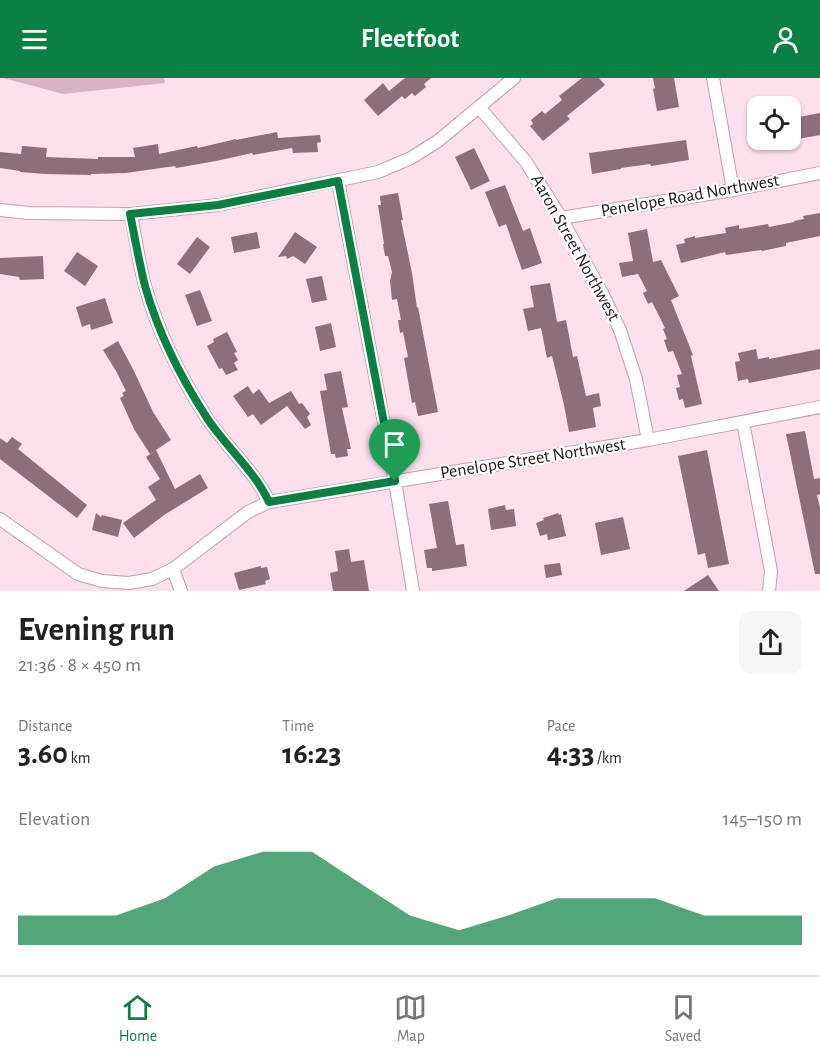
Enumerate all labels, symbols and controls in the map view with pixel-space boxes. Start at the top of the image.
icon: menu [18,23,51,56]
icon: person [769,23,802,56]
text: Fleetfoot [361,25,459,52]
map controls [747,96,801,150]
button: locate [747,96,801,150]
street label: Penelope Road Northwest [599,171,781,221]
street label: Aaron Street Northwest [527,172,623,324]
pin [369,419,420,481]
icon: arrive [378,428,411,461]
street label: Penelope Street Northwest [439,435,627,483]
button: share [739,611,802,674]
text: Evening run [18,614,175,647]
text: 21:36 · 8 × 450 m [18,655,141,675]
text: Distance [18,718,72,734]
text: Time [282,718,314,734]
text: Pace [547,718,575,734]
text: 3.60 [18,739,68,769]
text: 16:23 [282,739,342,769]
text: 4:33 [547,739,594,769]
text: km [68,750,91,766]
text: /km [594,750,622,766]
text: Elevation [18,809,90,829]
text: 145–150 m [723,809,802,829]
tab: Home [119,991,157,1046]
tab: Map [394,991,427,1046]
tab: Saved [665,991,701,1046]

